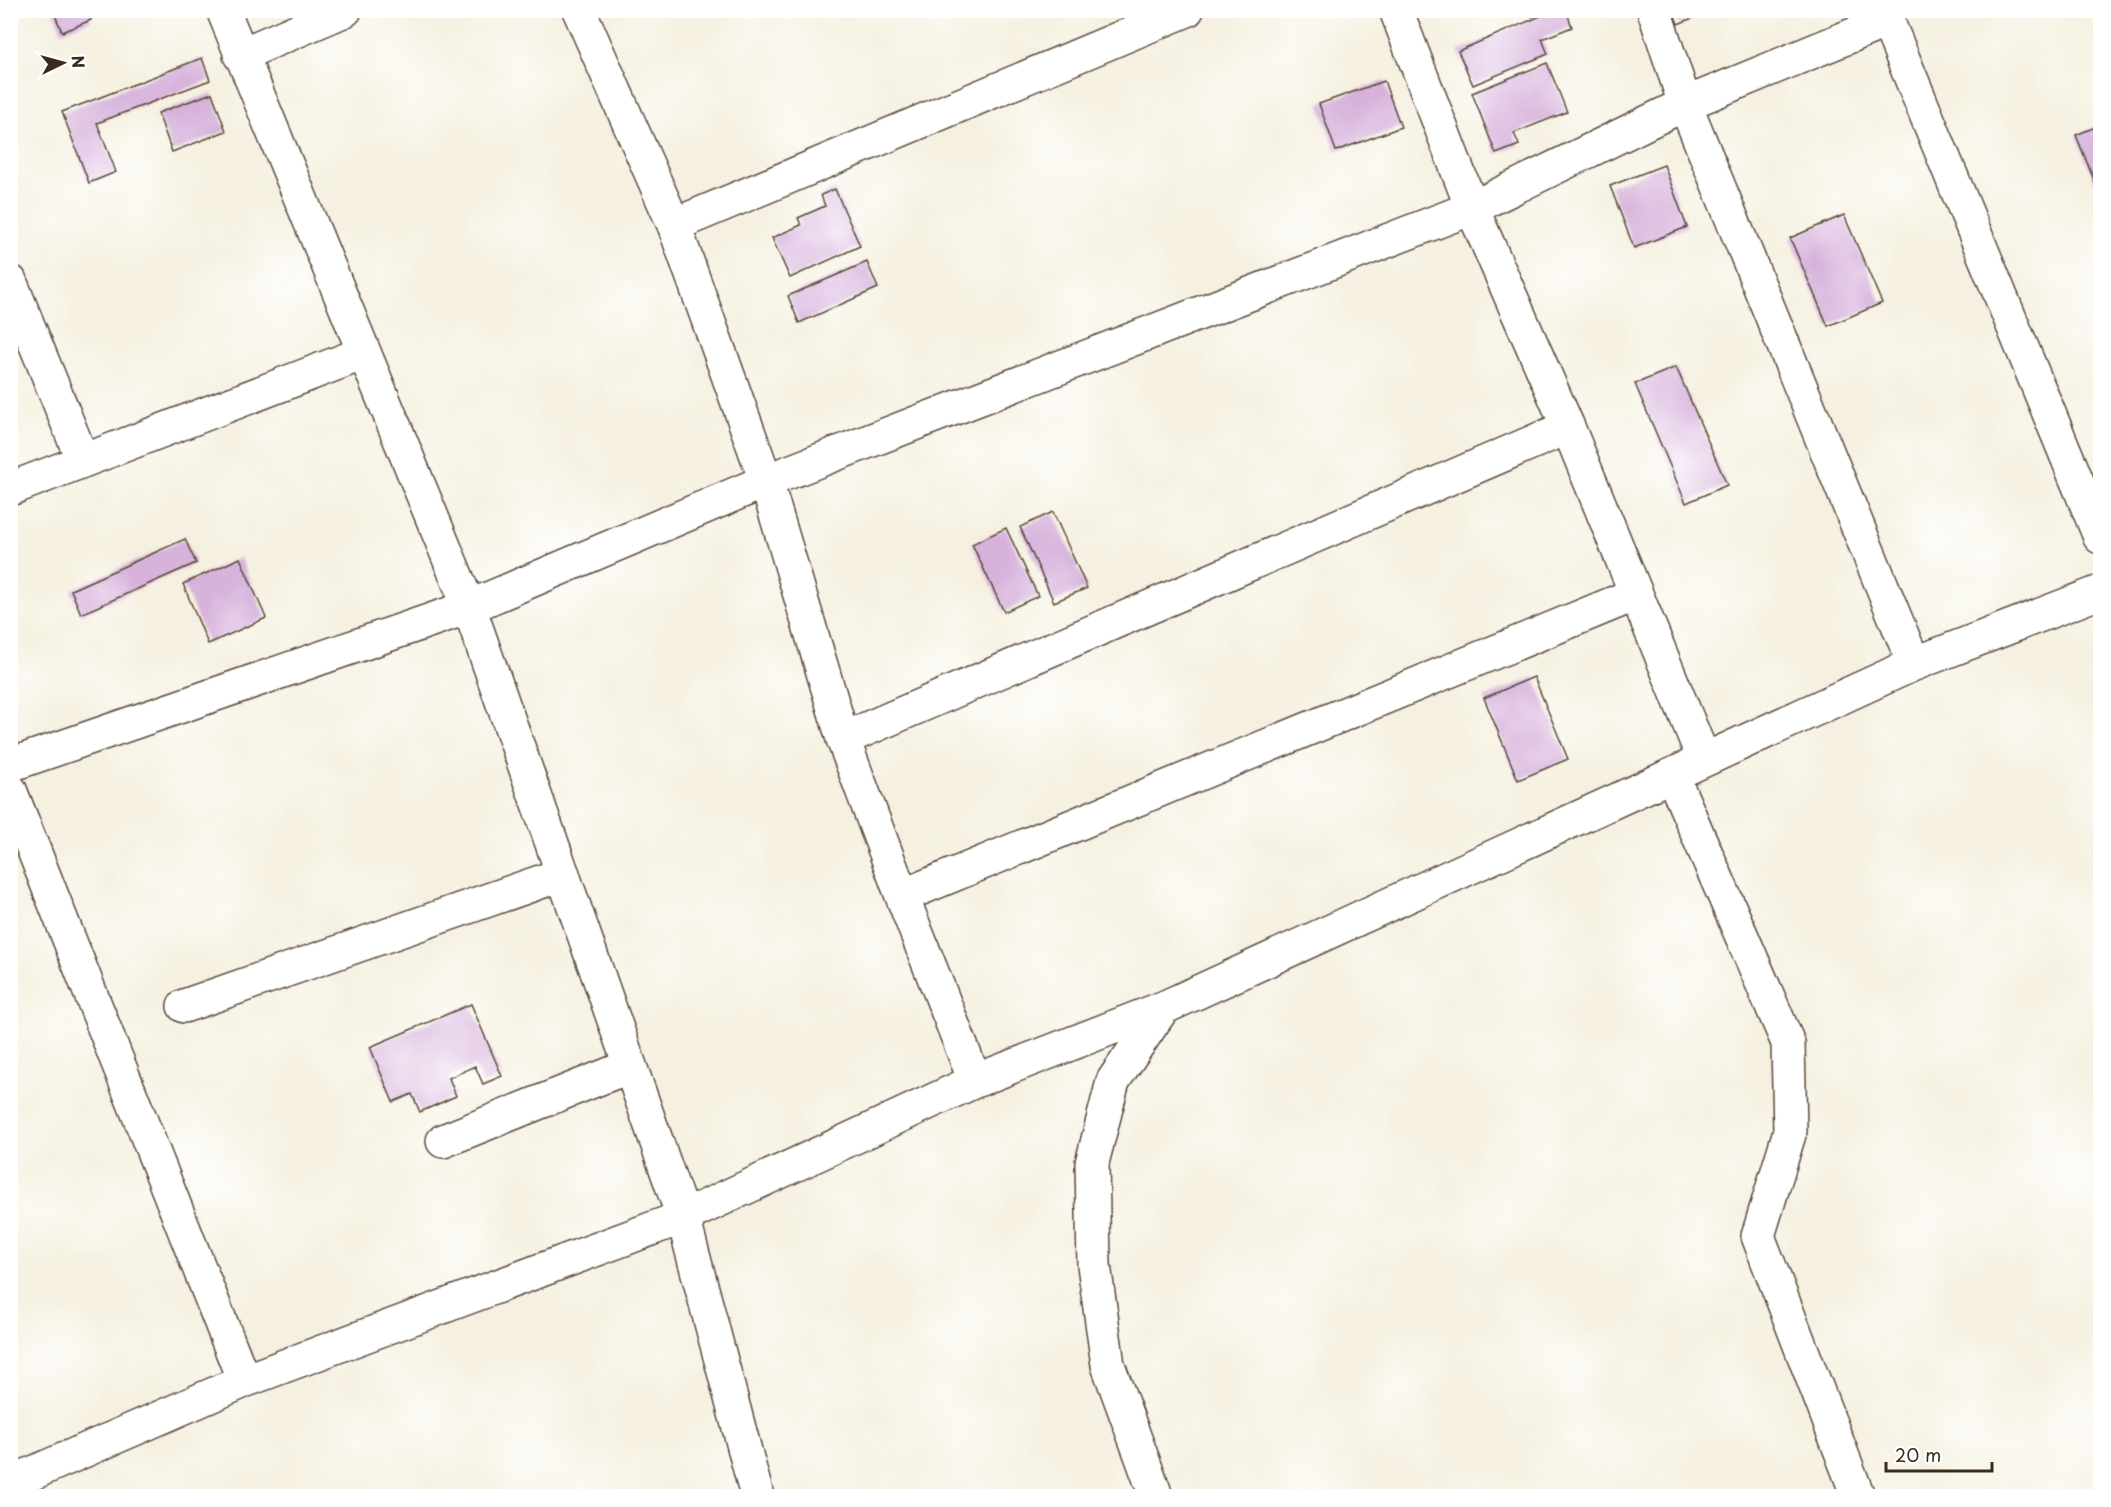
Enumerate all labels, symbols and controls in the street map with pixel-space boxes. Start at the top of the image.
north arrow [33,33,93,93]
text: N [66,54,91,69]
scale bar [1886,1435,1992,1473]
text: 20 m [1895,1441,1941,1468]

